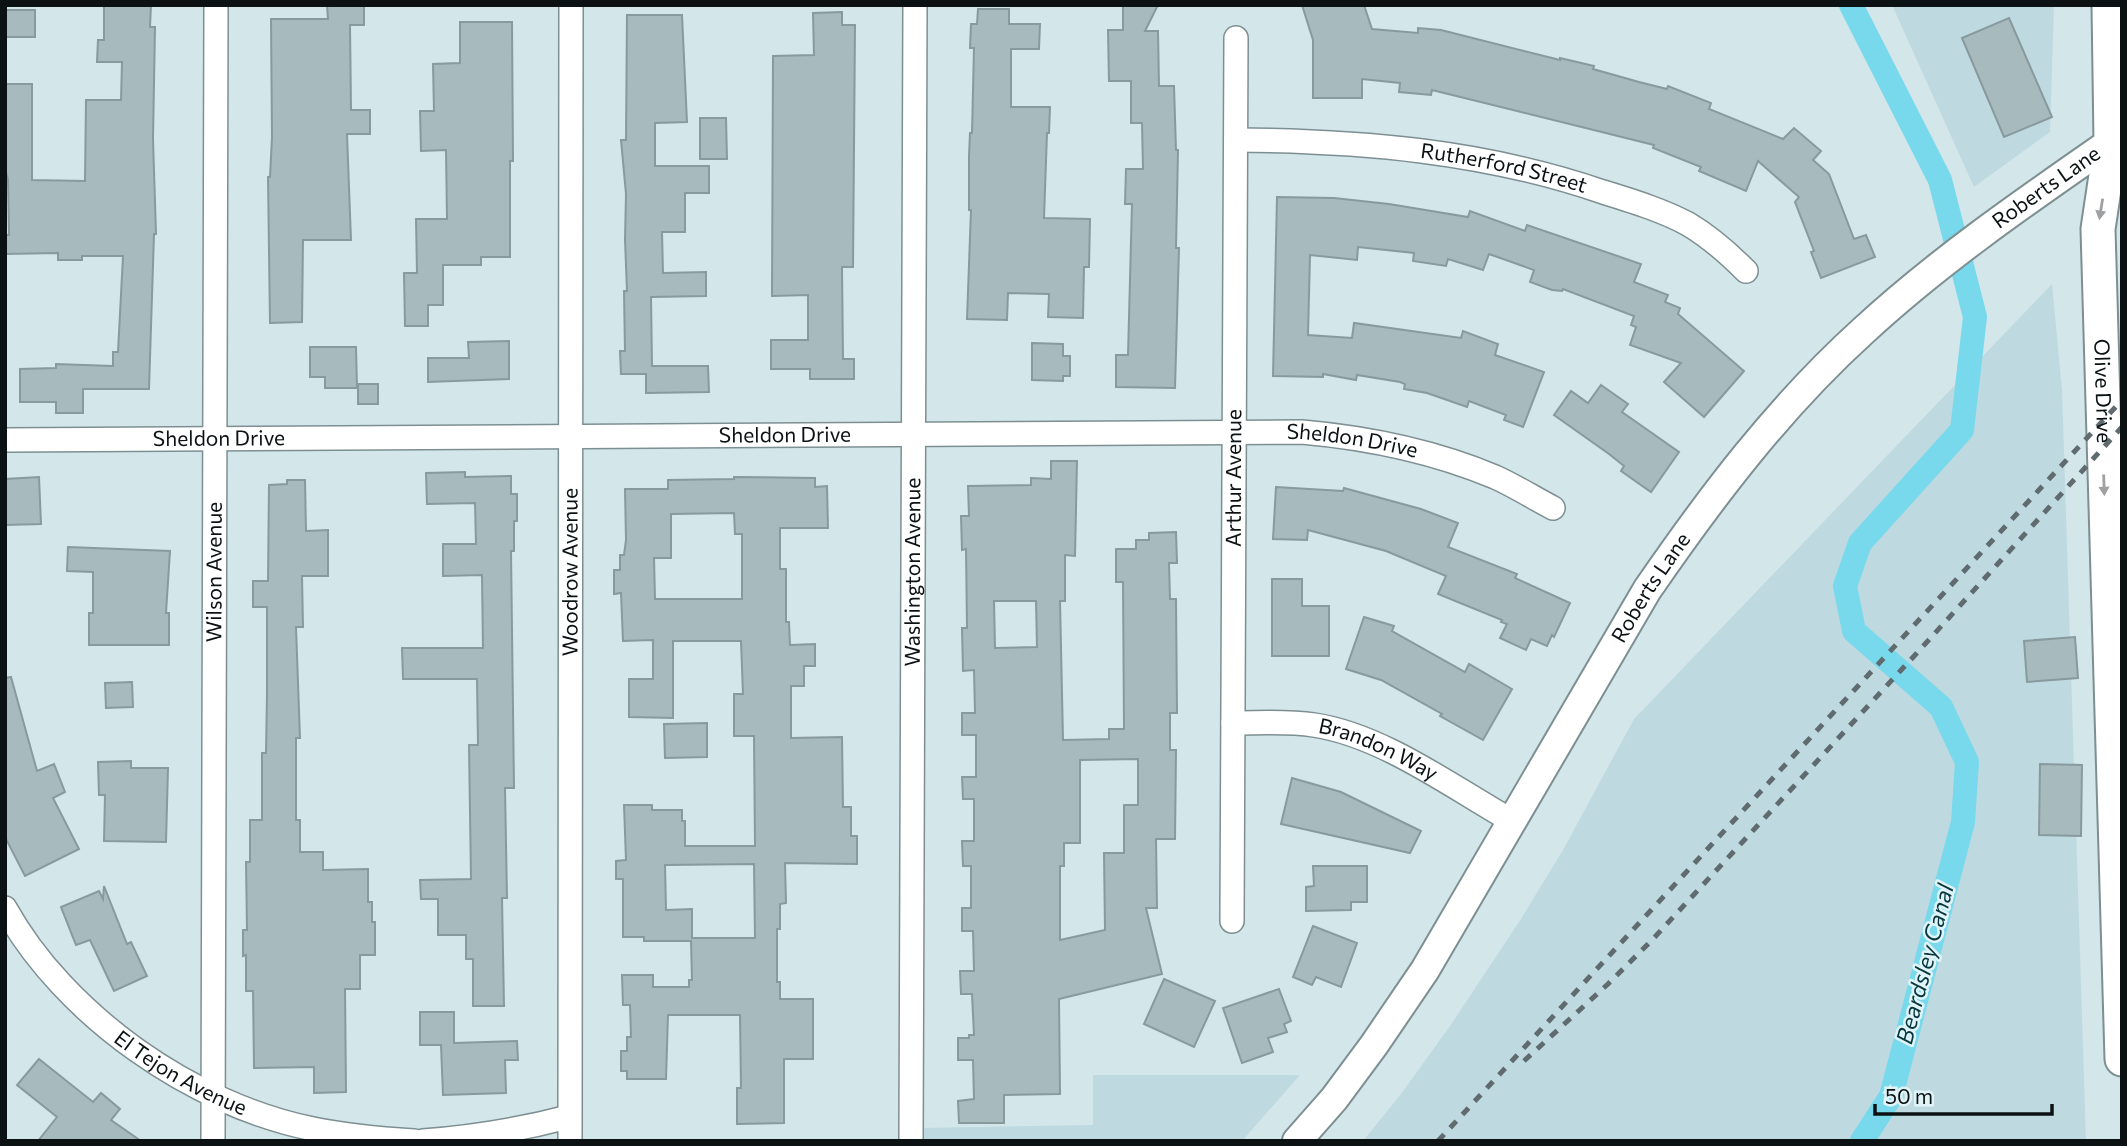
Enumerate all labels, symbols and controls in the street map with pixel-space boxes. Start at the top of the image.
street label: Rutherford Street [1419,137,1591,197]
street label: Roberts Lane [1987,140,2104,233]
one-way arrow [2095,198,2106,220]
street label: Olive Drive [2090,338,2118,443]
street label: Arthur Avenue [1220,409,1245,547]
street label: Sheldon Drive [1287,418,1421,462]
street label: Sheldon Drive [719,421,851,447]
street label: Sheldon Drive [153,424,285,450]
one-way arrow [2099,475,2110,497]
street label: Washington Avenue [899,478,924,666]
street label: Woodrow Avenue [556,488,582,656]
street label: Wilson Avenue [200,502,226,642]
street label: Roberts Lane [1605,527,1695,647]
street label: Brandon Way [1317,712,1443,785]
water label: Beardsley Canal [1889,880,1959,1047]
street label: El Tejon Avenue [110,1024,251,1119]
scale bar [1875,1072,2052,1116]
text: 50 m [1885,1083,1933,1108]

